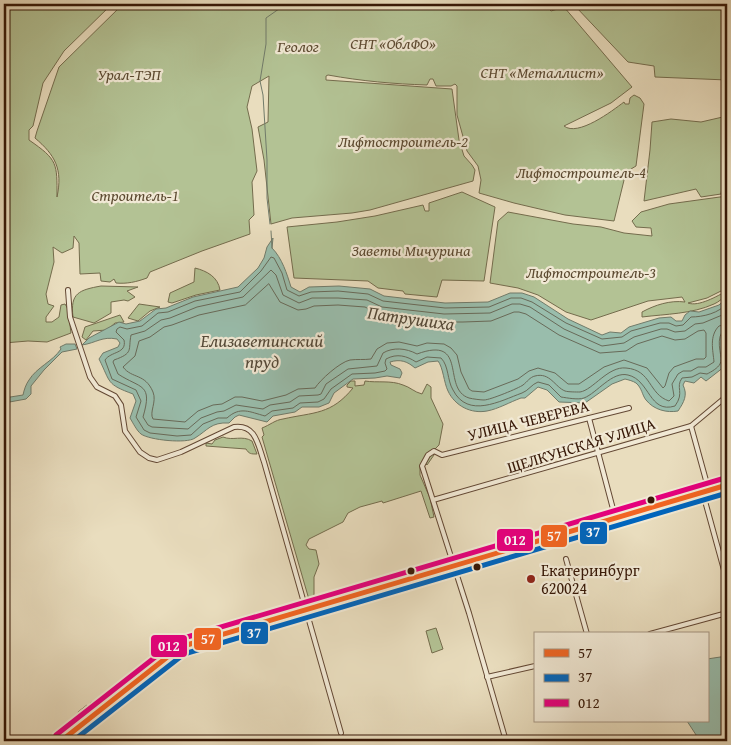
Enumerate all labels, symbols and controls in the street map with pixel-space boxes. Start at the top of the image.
park label: СНТ «ОблФО» [350,31,436,55]
park label: Геолог [276,34,319,58]
park label: СНТ «Металлист» [480,60,604,84]
park label: Урал-ТЭП [97,62,161,86]
park label: Лифтостроитель-2 [338,129,468,153]
park label: Лифтостроитель-4 [516,160,646,184]
park label: Строитель-1 [91,183,179,207]
park label: Заветы Мичурина [351,238,471,262]
park label: Лифтостроитель-3 [526,260,656,284]
water label: Патрушиха [366,299,457,338]
water label: Елизаветинский пруд [199,327,324,375]
street label: УЛИЦА ЧЕВЕРЕВА [465,393,592,447]
street label: ЩЕЛКУНСКАЯ УЛИЦА [504,411,658,479]
unlabelled marker [646,495,656,505]
line badge: 37 [579,521,608,545]
text: 37 [586,522,600,542]
line badge: 57 [540,524,568,548]
text: 57 [547,526,561,546]
line badge: 012 [496,528,534,552]
text: 012 [504,530,526,550]
place label: Екатеринбург 620024 [541,558,640,600]
unlabelled marker [472,562,482,572]
unlabelled marker [406,566,416,576]
marker: Екатеринбург 620024 [525,573,537,585]
line badge: 37 [240,621,269,645]
text: 37 [247,623,261,643]
line badge: 57 [193,627,222,651]
text: 57 [201,629,215,649]
legend [534,632,708,722]
line badge: 012 [150,634,188,658]
text: 012 [158,636,180,656]
text: 57 [578,642,592,663]
text: 37 [578,666,592,687]
text: 012 [578,692,600,713]

